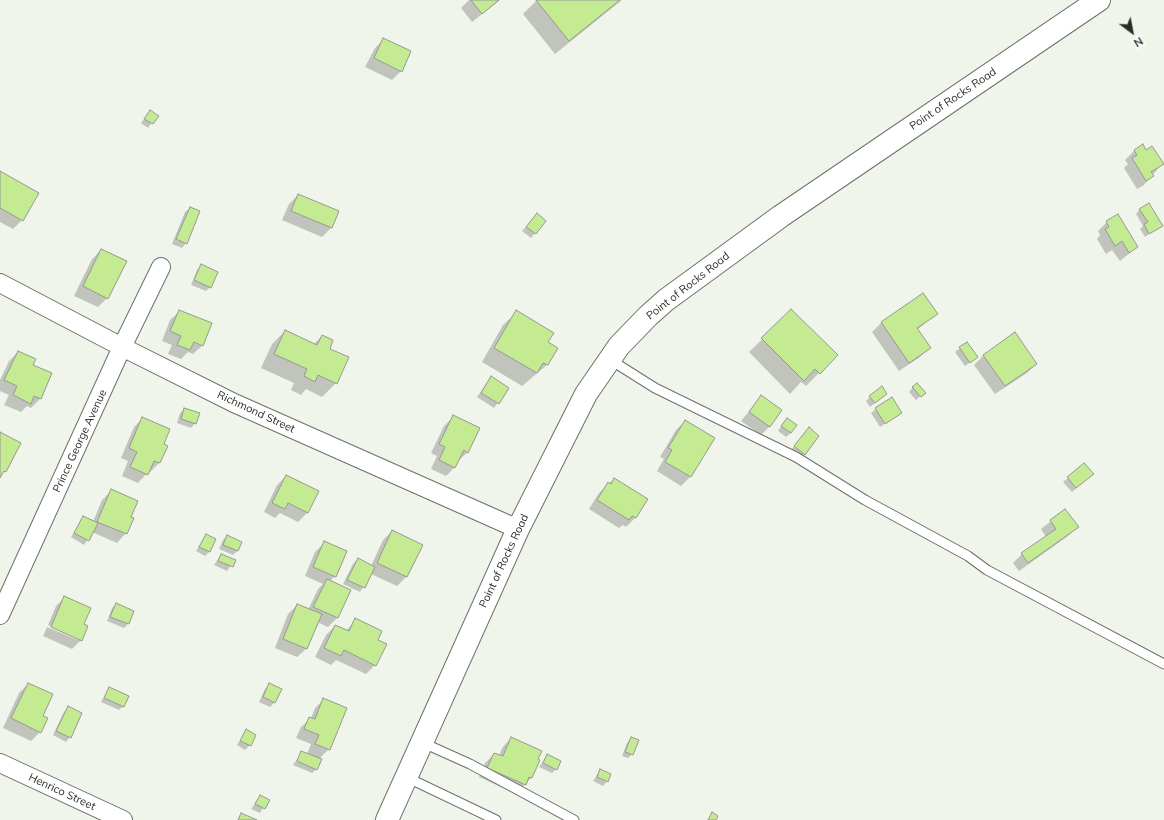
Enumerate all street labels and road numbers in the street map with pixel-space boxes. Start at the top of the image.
street label: Point of Rocks Road [907,65,999,133]
street label: Point of Rocks Road [644,249,732,323]
street label: Prince George Avenue [50,387,110,495]
street label: Richmond Street [215,388,297,436]
street label: Point of Rocks Road [476,512,532,610]
street label: Henrico Street [26,771,98,813]

